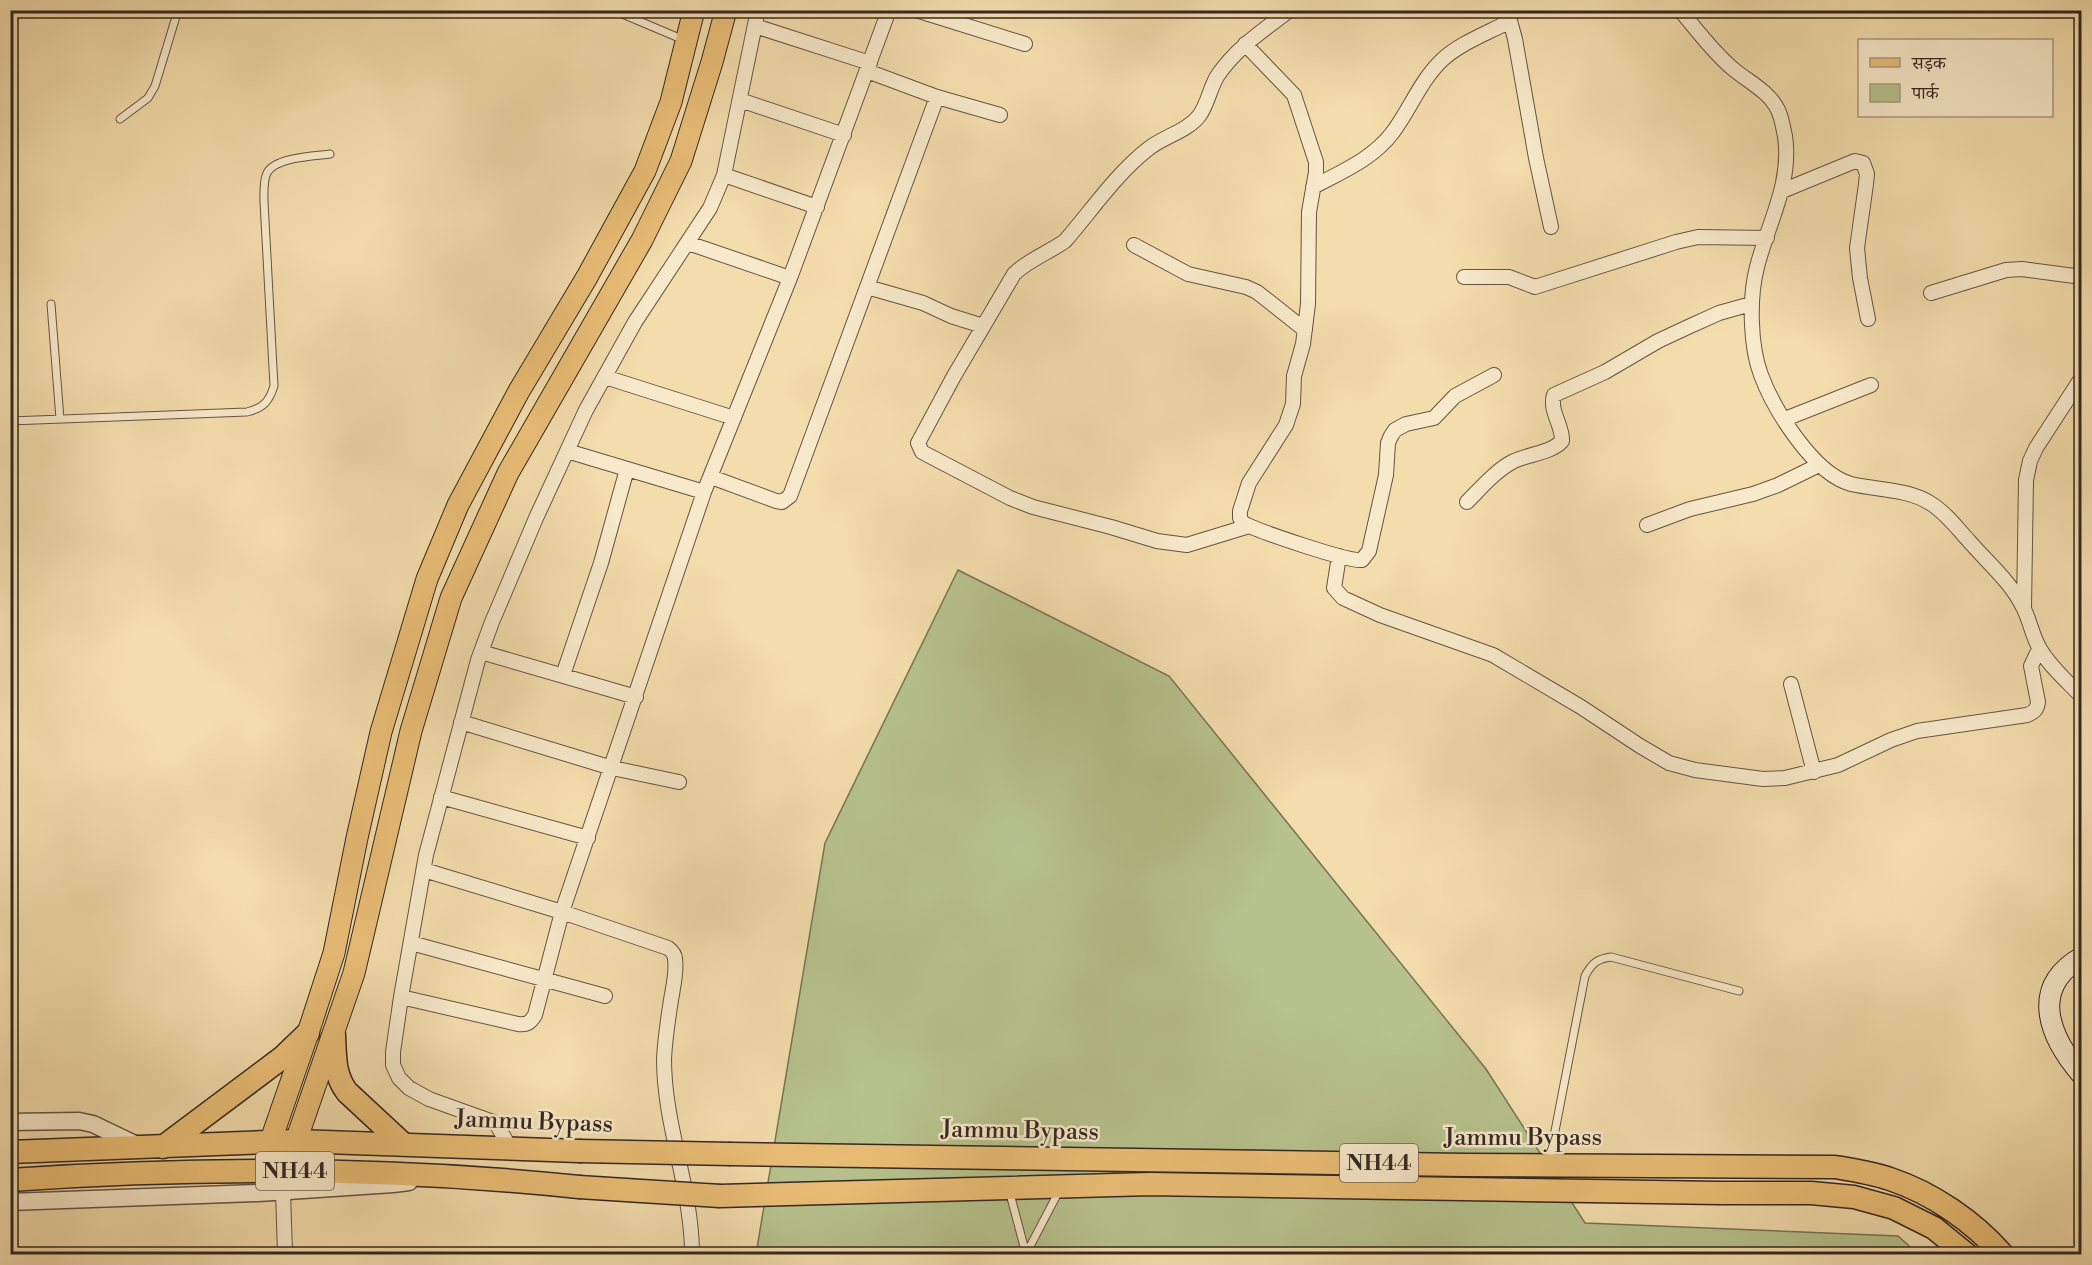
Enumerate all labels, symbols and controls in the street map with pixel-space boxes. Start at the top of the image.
legend [1858,39,2053,117]
text: सड़क [1911,52,1947,75]
text: पार्क [1911,82,1940,105]
street label: Jammu Bypass [454,1104,613,1140]
street label: Jammu Bypass [940,1115,1099,1147]
street label: Jammu Bypass [1443,1123,1602,1153]
road number: NH44 [1340,1144,1418,1182]
road number: NH44 [256,1152,334,1190]

